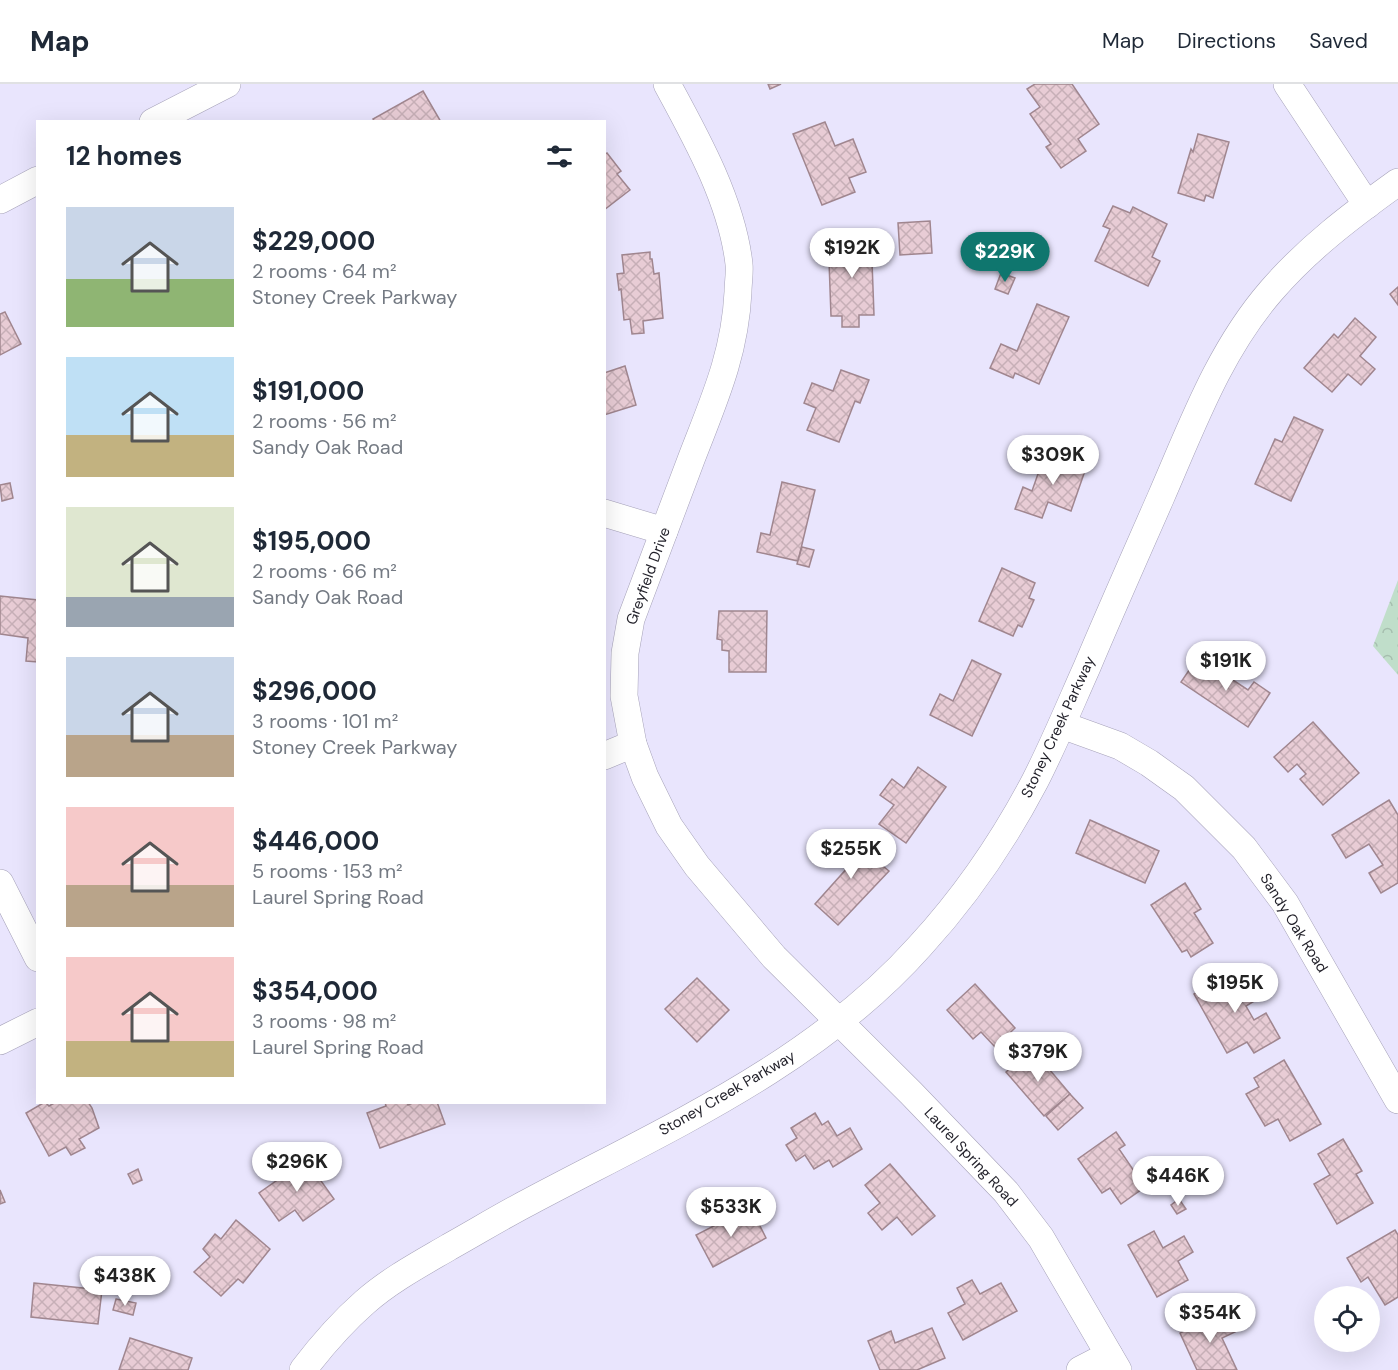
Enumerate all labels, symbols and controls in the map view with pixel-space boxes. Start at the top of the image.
text: Map [30,23,90,60]
text: Map [1102,27,1144,55]
text: Directions [1177,27,1276,55]
text: Saved [1309,27,1368,55]
text: 12 homes [66,139,182,173]
icon: filters [543,140,576,173]
text: $229,000 [252,224,375,258]
pin: $192K [810,228,894,279]
icon: home [114,231,186,303]
pin: $229K [963,232,1047,283]
text: $192K [824,234,880,260]
text: $229K [975,238,1035,264]
text: 2 rooms · 64 m² [252,258,396,284]
text: Stoney Creek Parkway [252,284,457,310]
text: $191,000 [252,374,364,408]
icon: home [114,381,186,453]
text: 2 rooms · 56 m² [252,408,397,434]
text: Sandy Oak Road [252,434,403,460]
pin: $309K [1011,435,1095,486]
text: $309K [1021,441,1085,467]
text: $195,000 [252,524,371,558]
street label: Greyfield Drive [621,524,675,628]
icon: home [114,531,186,603]
text: 2 rooms · 66 m² [252,558,397,584]
text: Sandy Oak Road [252,584,403,610]
pin: $191K [1184,641,1268,692]
text: $191K [1200,647,1252,673]
street label: Stoney Creek Parkway [1016,652,1100,801]
text: $296,000 [252,674,377,708]
icon: home [114,681,186,753]
text: 3 rooms · 101 m² [252,708,398,734]
text: Stoney Creek Parkway [252,734,457,760]
text: $446,000 [252,824,379,858]
pin: $255K [809,829,893,880]
icon: home [114,831,186,903]
text: $255K [820,835,882,861]
text: 5 rooms · 153 m² [252,858,403,884]
street label: Sandy Oak Road [1255,870,1333,976]
text: Laurel Spring Road [252,884,424,910]
pin: $195K [1193,963,1277,1014]
text: $195K [1206,969,1264,995]
text: $354,000 [252,974,378,1008]
icon: home [114,981,186,1053]
text: 3 rooms · 98 m² [252,1008,396,1034]
pin: $379K [996,1032,1080,1083]
text: Laurel Spring Road [252,1034,424,1060]
text: $379K [1008,1038,1068,1064]
street label: Stoney Creek Parkway [655,1045,799,1140]
street label: Laurel Spring Road [920,1103,1022,1211]
pin: $296K [255,1142,339,1193]
text: $296K [266,1148,328,1174]
pin: $446K [1136,1156,1220,1207]
text: $446K [1146,1162,1210,1188]
pin: $533K [689,1187,773,1238]
text: $533K [700,1193,762,1219]
pin: $438K [83,1256,167,1307]
text: $438K [94,1262,156,1288]
map controls [1314,1286,1380,1352]
button: locate [1314,1286,1380,1352]
pin: $354K [1168,1293,1252,1344]
text: $354K [1179,1299,1241,1325]

